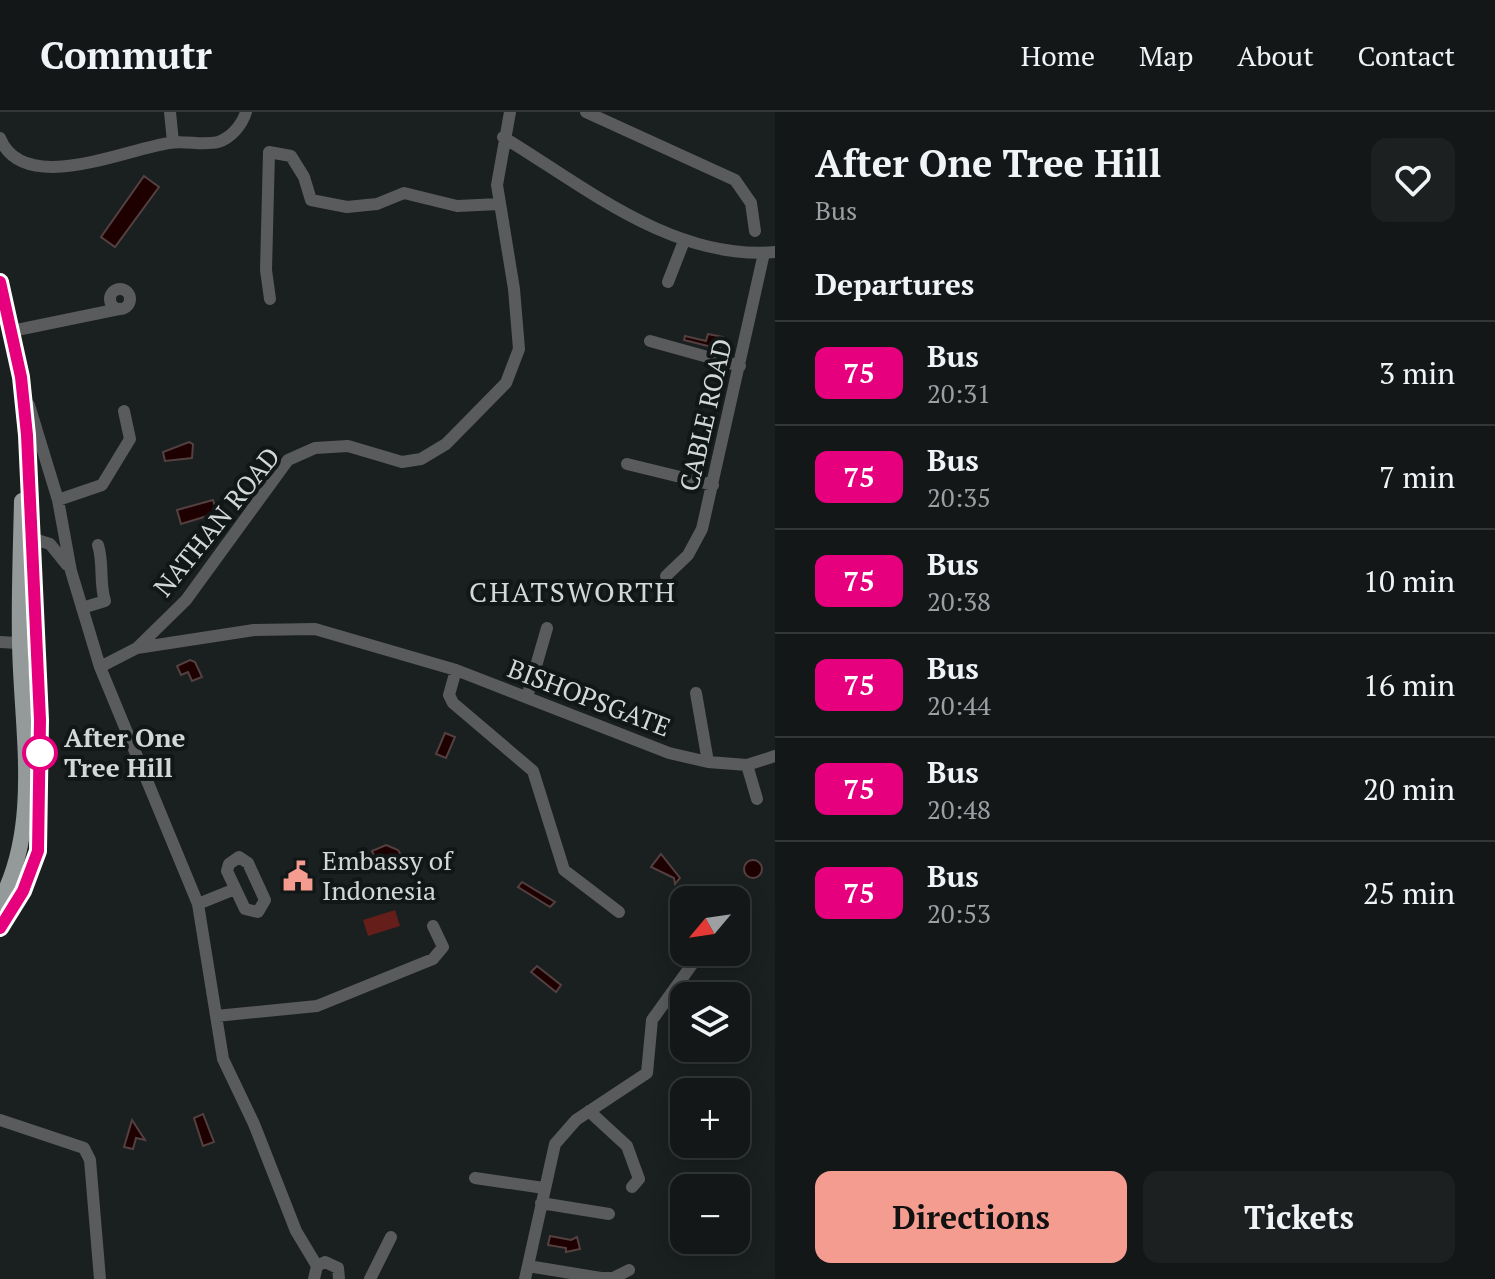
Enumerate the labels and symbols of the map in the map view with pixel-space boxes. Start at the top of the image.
street label: CABLE ROAD [671,335,739,494]
street label: NATHAN ROAD [146,440,287,603]
district label: CHATSWORTH [469,573,677,610]
street label: BISHOPSGATE [503,650,675,744]
place label: After One Tree Hill [64,720,185,784]
marker: After One Tree Hill [23,736,57,770]
place label: Embassy of Indonesia [322,843,454,907]
public building icon: Embassy of Indonesia [281,859,315,893]
north arrow [670,886,750,966]

